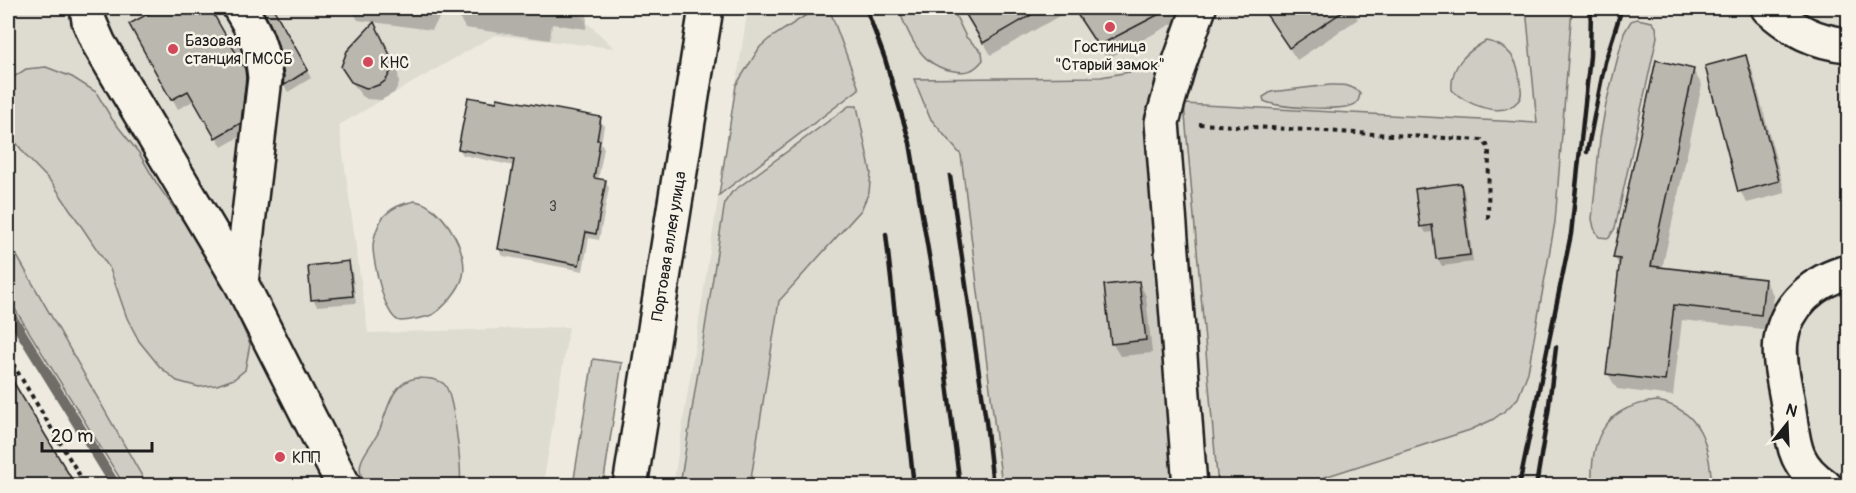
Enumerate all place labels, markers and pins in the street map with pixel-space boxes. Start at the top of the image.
marker: Гостиница "Старый замок" [1103,20,1117,34]
place label: Базовая станция ГМССБ [185,31,293,69]
place label: Гостиница "Старый замок" [1055,37,1165,75]
marker: Базовая станция ГМССБ [166,42,180,56]
place label: КНС [380,53,409,73]
marker: КНС [361,55,375,69]
place label: КПП [292,448,321,468]
marker: КПП [273,450,287,464]

